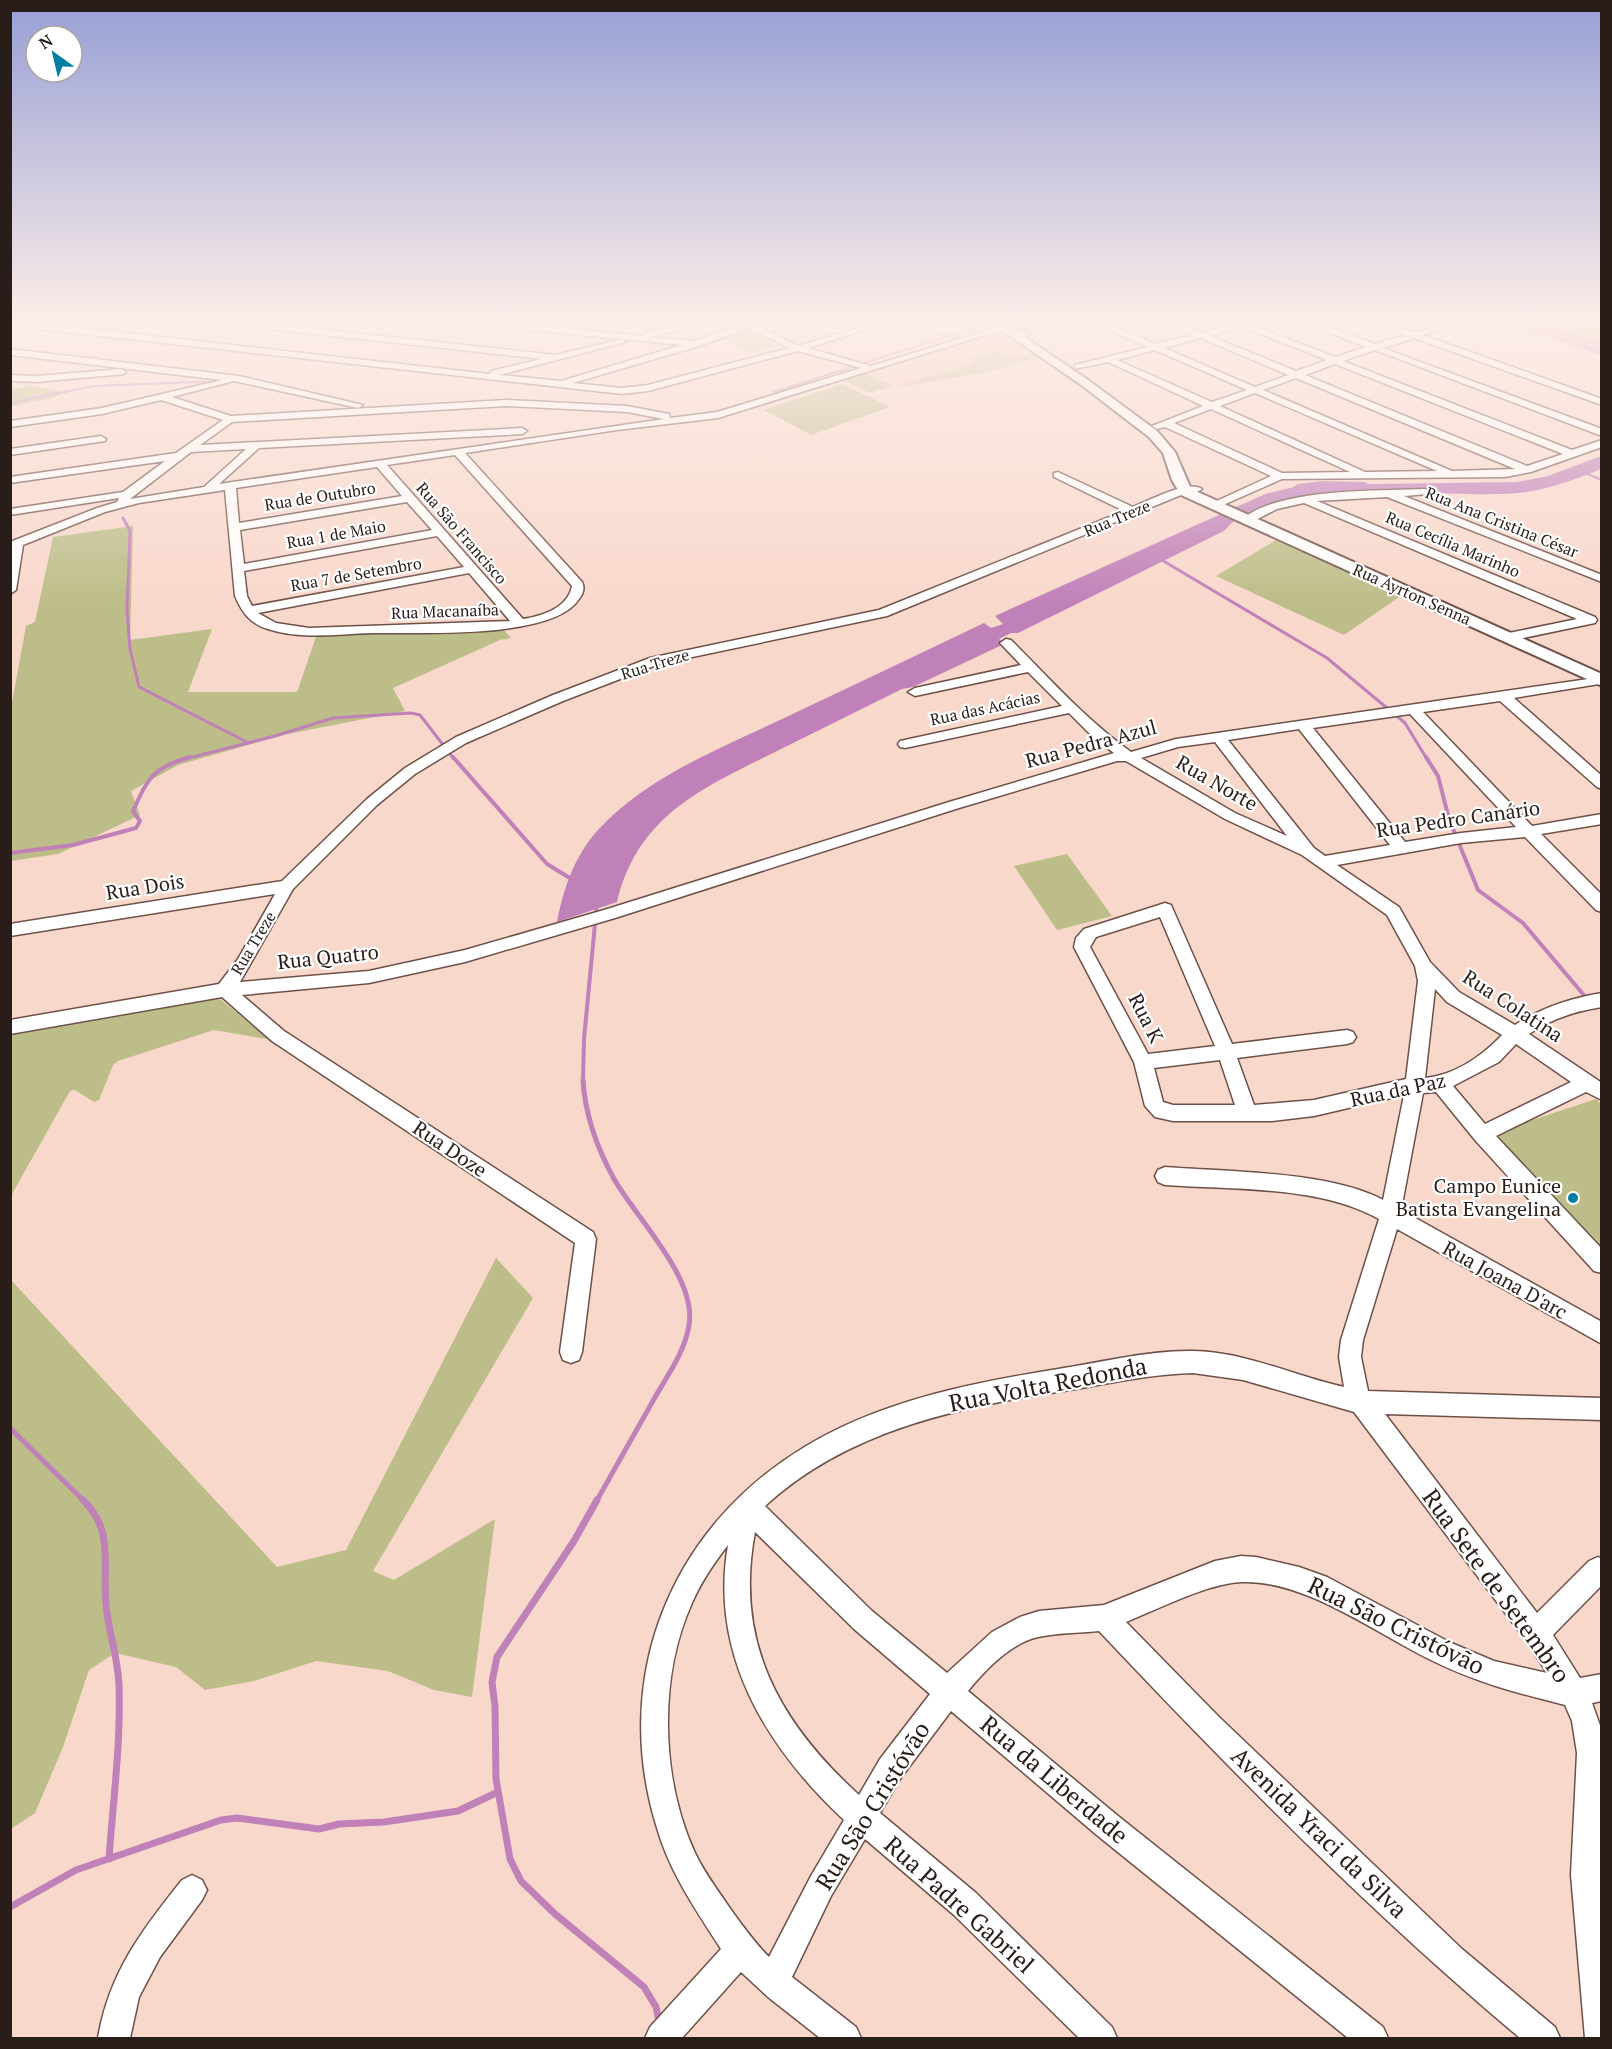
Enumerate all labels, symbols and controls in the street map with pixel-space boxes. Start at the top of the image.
north arrow [24,24,84,84]
text: N [34,29,57,54]
street label: Rua de Outubro [263,476,377,516]
street label: Rua São Francisco [412,477,513,589]
street label: Rua Ana Cristina César [1422,481,1582,563]
street label: Rua Treze [1080,494,1154,542]
street label: Rua Cecília Marinho [1382,506,1524,582]
street label: Rua 1 de Maio [285,514,387,554]
street label: Rua 7 de Setembro [289,552,423,596]
street label: Rua Ayrton Senna [1350,558,1474,630]
street label: Rua Macanaíba [391,598,499,624]
street label: Rua Treze [618,643,692,685]
street label: Rua das Acácias [928,686,1042,730]
street label: Rua Pedra Azul [1022,713,1159,774]
street label: Rua Norte [1172,748,1263,817]
street label: Rua Pedro Canário [1374,794,1541,843]
street label: Rua Dois [104,867,186,906]
street label: Rua Treze [225,907,281,979]
street label: Rua Quatro [276,938,380,975]
street label: Rua Colatina [1458,963,1569,1048]
street label: Rua K [1123,988,1170,1047]
street label: Rua da Paz [1348,1066,1448,1113]
street label: Rua Doze [408,1114,493,1183]
place label: Campo Eunice Batista Evangelina [1396,1172,1561,1222]
marker: Campo Eunice Batista Evangelina [1566,1191,1580,1205]
street label: Rua Joana D'arc [1438,1234,1572,1325]
street label: Rua Volta Redonda [946,1349,1150,1419]
street label: Rua Sete de Setembro [1416,1482,1578,1689]
street label: Rua São Cristóvão [1303,1568,1490,1682]
street label: Rua da Liberdade [974,1708,1135,1851]
street label: Rua São Cristóvão [808,1715,937,1896]
street label: Avenida Yraci da Silva [1225,1740,1415,1925]
street label: Rua Padre Gabriel [878,1828,1041,1980]

